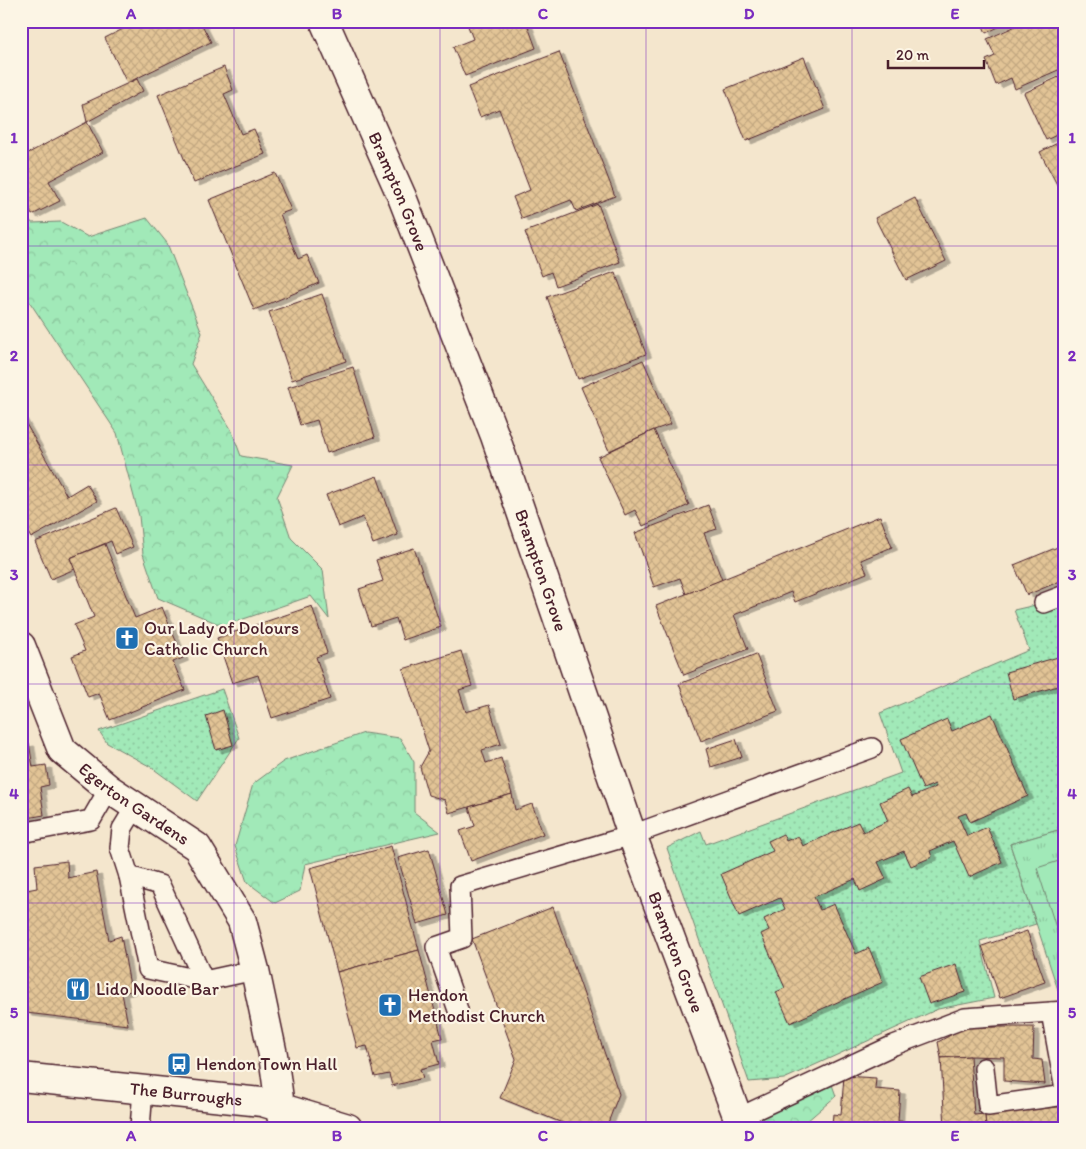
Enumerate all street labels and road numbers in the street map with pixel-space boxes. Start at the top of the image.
street label: Brampton Grove [363,128,433,254]
street label: Brampton Grove [510,506,572,634]
street label: Egerton Gardens [74,758,194,850]
street label: Brampton Grove [643,889,709,1016]
street label: The Burroughs [129,1077,244,1111]

